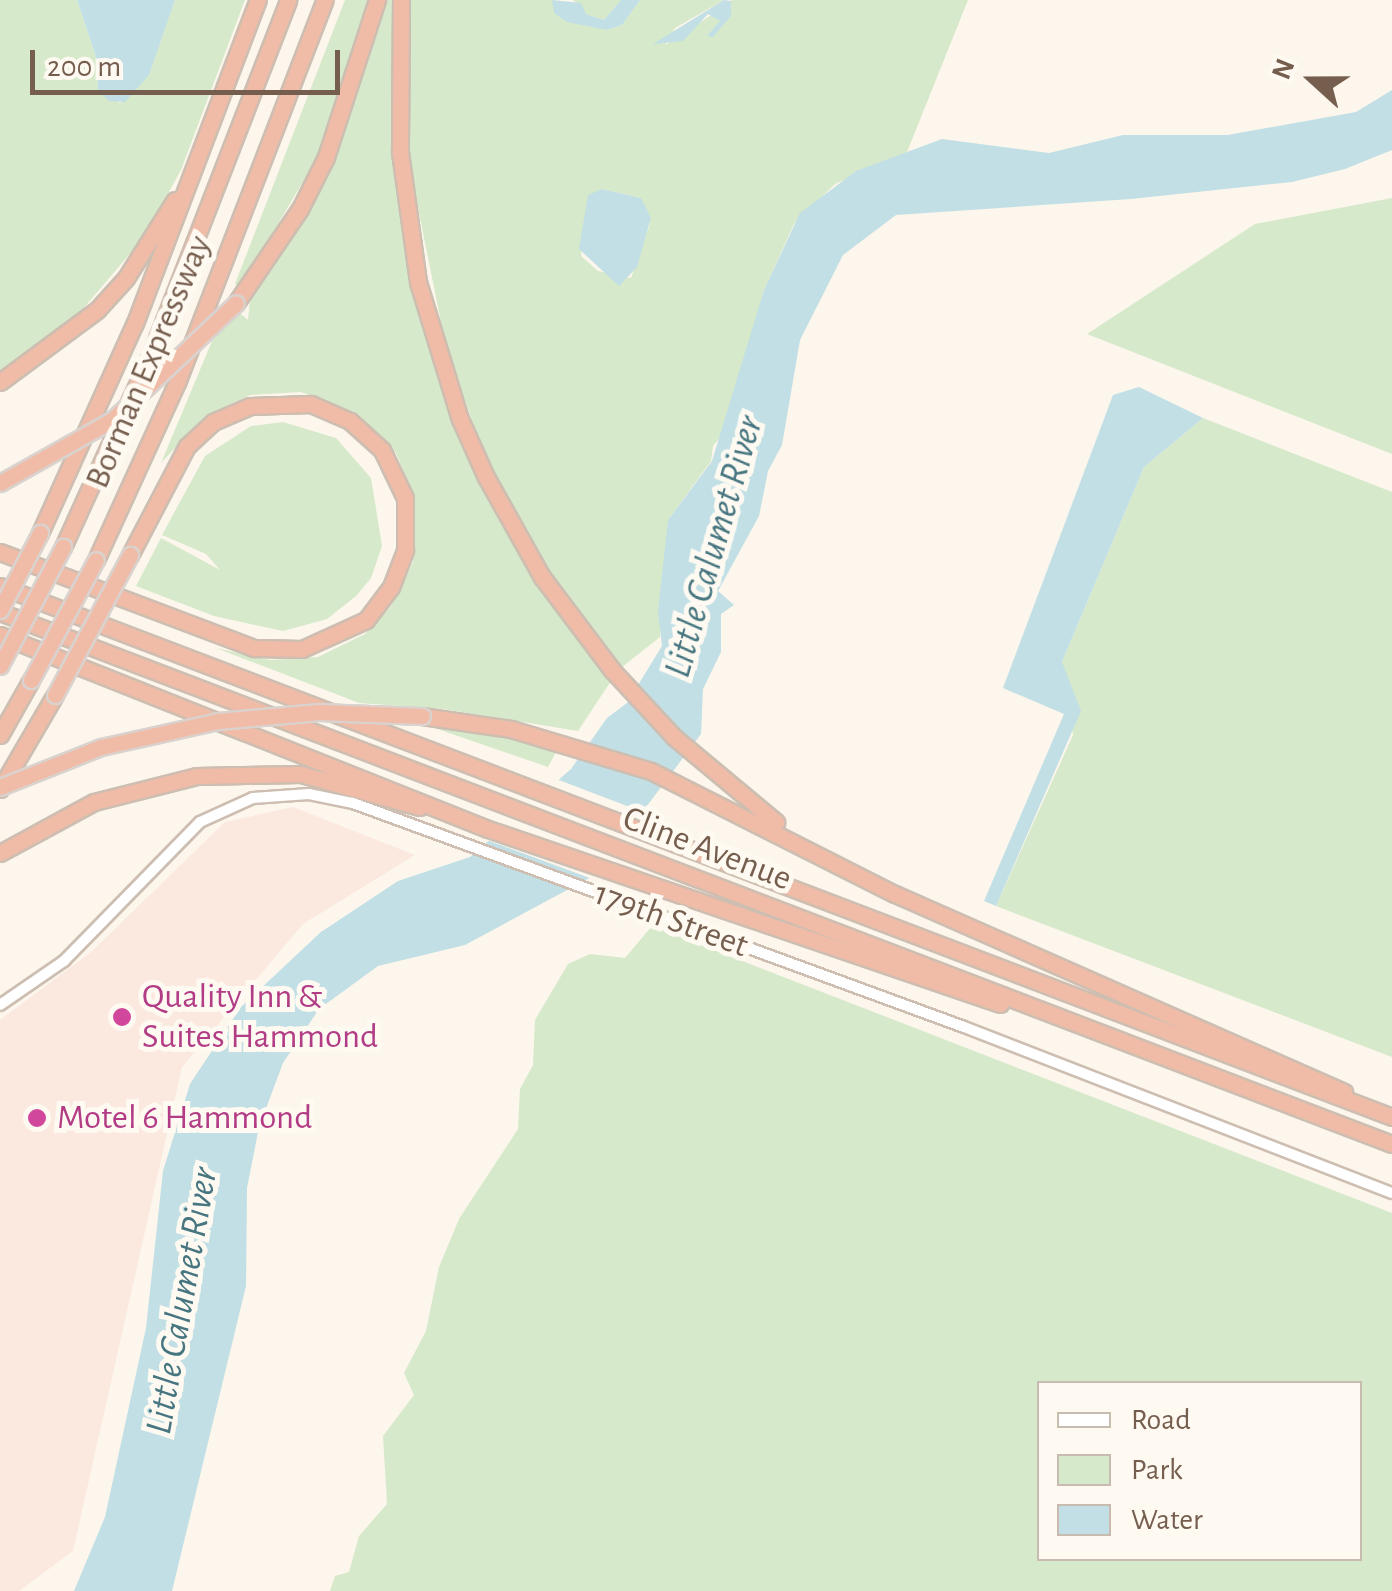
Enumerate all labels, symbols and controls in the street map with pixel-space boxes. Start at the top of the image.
scale bar [35,30,345,92]
north arrow [1262,30,1362,130]
text: 200 m [47,52,121,82]
text: N [1267,55,1301,83]
street label: Borman Expressway [77,229,221,495]
water label: Little Calumet River [656,411,774,683]
street label: Cline Avenue [617,798,797,900]
street label: 179th Street [588,873,754,967]
place label: Quality Inn & Suites Hammond [142,976,378,1058]
marker: Quality Inn & Suites Hammond [111,1006,133,1028]
place label: Motel 6 Hammond [57,1097,312,1139]
marker: Motel 6 Hammond [26,1107,48,1129]
water label: Little Calumet River [137,1164,229,1438]
legend [1037,1381,1362,1561]
text: Road [1131,1405,1191,1435]
text: Park [1131,1455,1183,1485]
text: Water [1131,1505,1203,1535]

